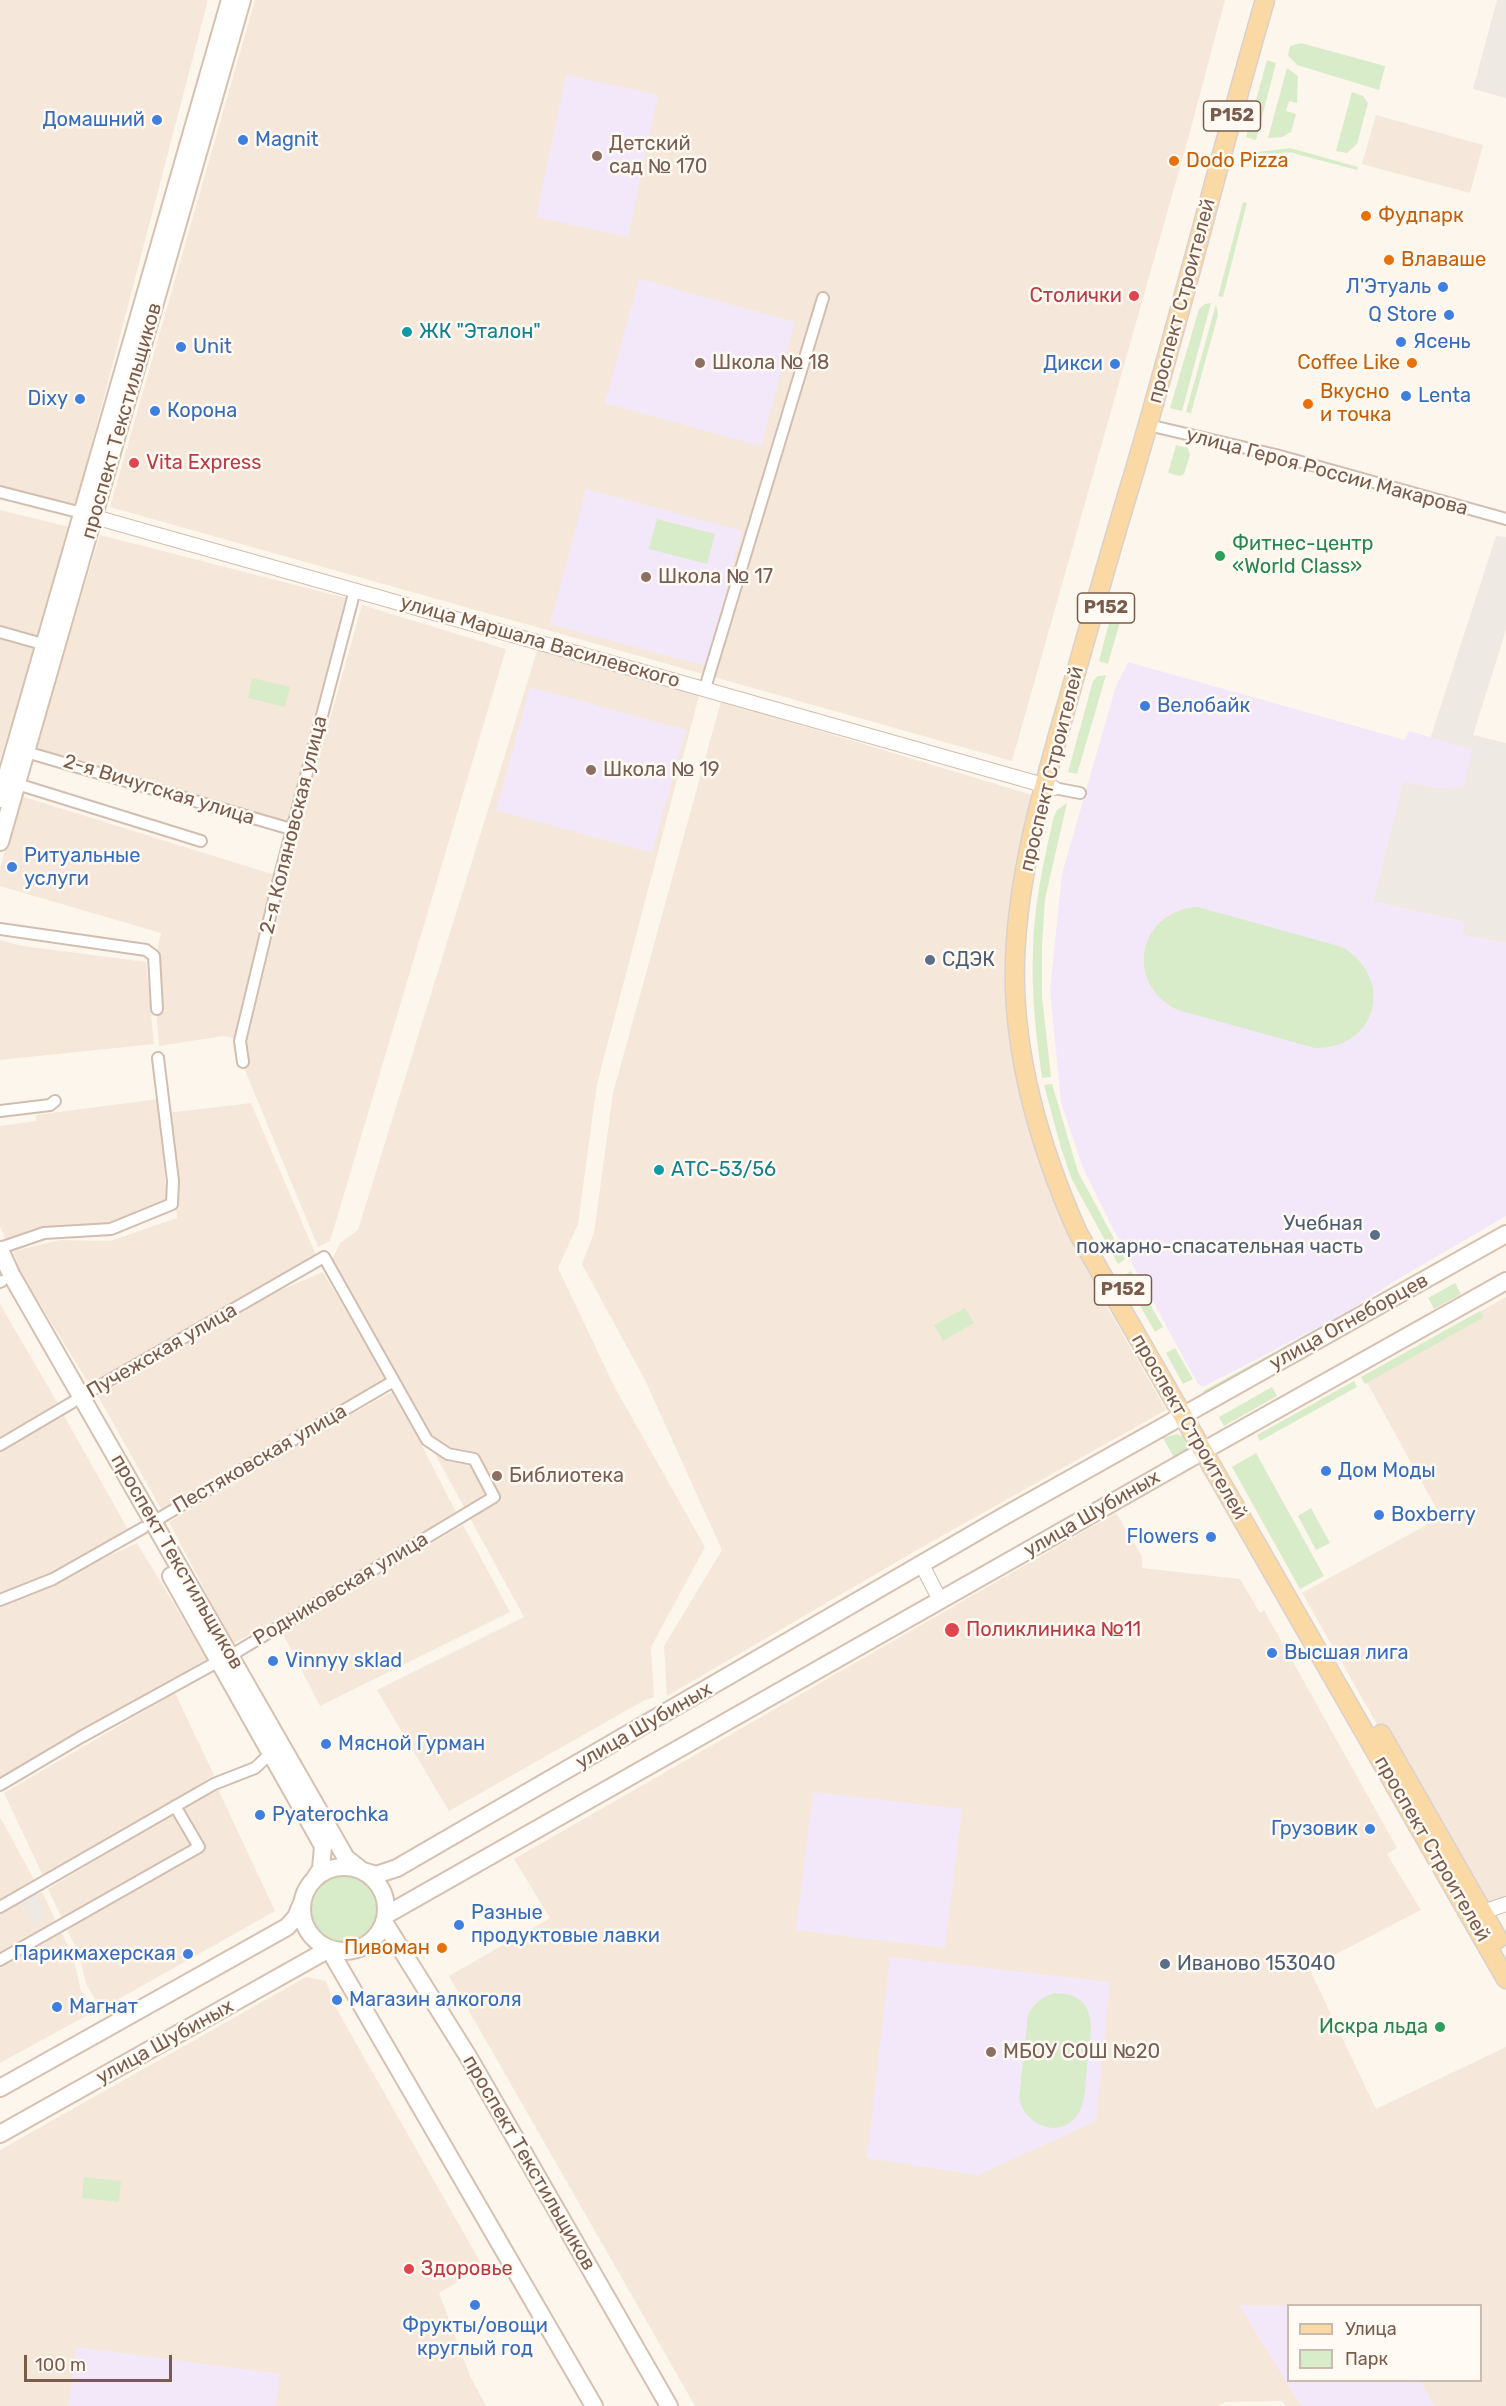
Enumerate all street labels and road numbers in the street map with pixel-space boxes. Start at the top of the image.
road number: Р152 [1204,101,1260,131]
street label: проспект Строителей [1143,196,1221,406]
street label: проспект Текстильщиков [77,300,167,542]
street label: улица Героя России Макарова [1183,423,1471,521]
street label: улица Маршала Василевского [397,591,683,693]
road number: Р152 [1078,593,1134,623]
street label: проспект Строителей [1015,664,1089,874]
street label: 2-я Коляновская улица [255,714,333,936]
street label: 2-я Вичугская улица [60,749,258,831]
street label: улица Огнеборцев [1265,1268,1433,1376]
road number: Р152 [1094,1275,1152,1305]
street label: Пучежская улица [83,1298,241,1404]
street label: проспект Строителей [1126,1330,1252,1524]
street label: Пестяковская улица [169,1399,351,1519]
street label: проспект Текстильщиков [105,1450,249,1674]
street label: улица Шубиных [1020,1465,1164,1563]
street label: Родниковская улица [249,1527,433,1651]
street label: улица Шубиных [572,1677,716,1775]
street label: проспект Строителей [1369,1752,1495,1946]
street label: улица Шубиных [92,1994,238,2090]
street label: проспект Текстильщиков [457,2051,601,2275]

